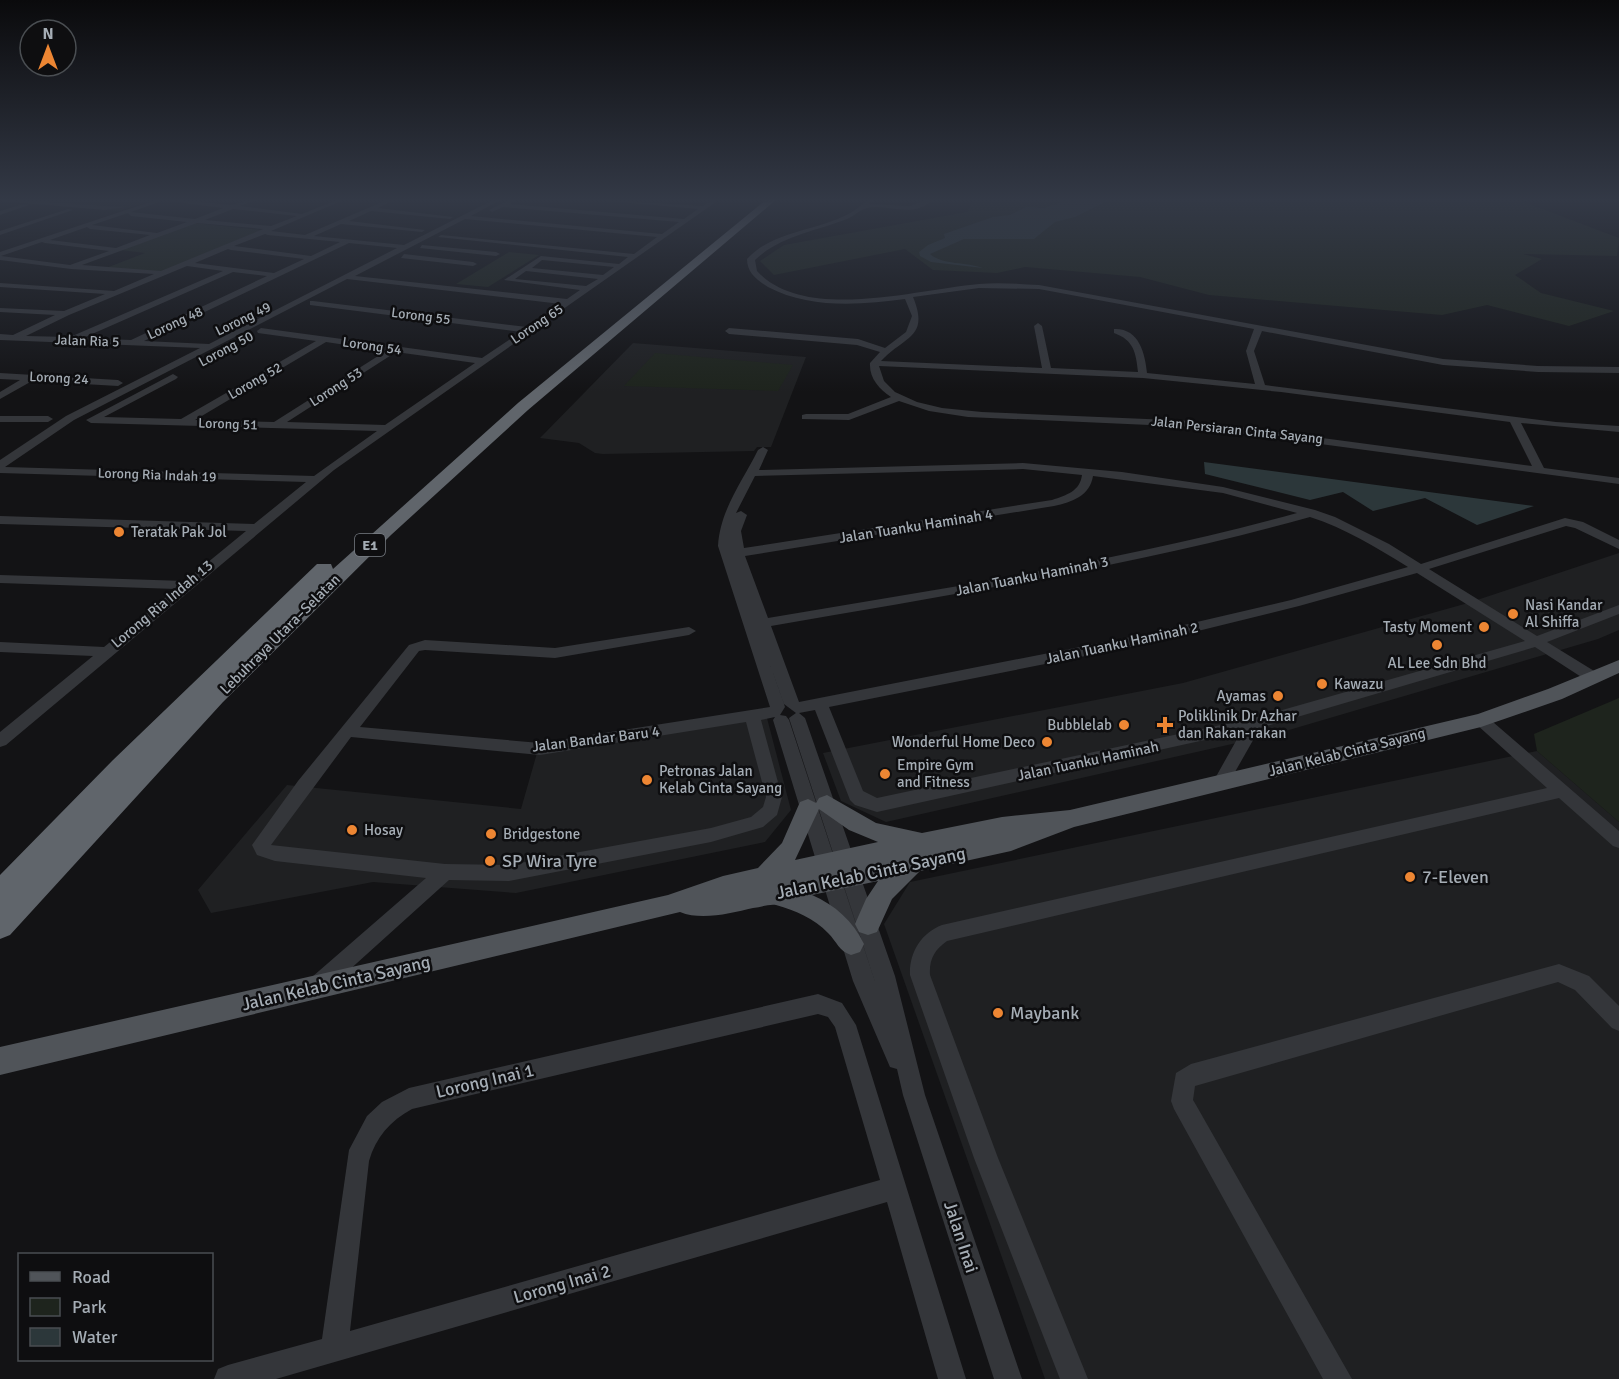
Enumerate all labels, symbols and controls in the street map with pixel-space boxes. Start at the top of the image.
north arrow [18,18,78,78]
text: N [42,24,54,44]
street label: Lorong 49 [212,298,274,340]
street label: Lorong 65 [508,300,566,348]
street label: Lorong 48 [144,303,206,343]
street label: Lorong 55 [390,304,452,328]
street label: Lorong 50 [196,327,256,371]
street label: Jalan Ria 5 [54,331,120,351]
street label: Lorong 54 [341,333,403,359]
street label: Lorong 52 [225,359,285,403]
street label: Lorong 53 [306,364,366,410]
street label: Lorong 24 [29,368,90,388]
street label: Jalan Persiaran Cinta Sayang [1150,413,1324,447]
street label: Lorong 51 [198,414,258,434]
street label: Lorong Ria Indah 19 [97,464,217,486]
street label: Jalan Tuanku Haminah 4 [838,505,994,547]
place label: Teratak Pak Jol [131,523,227,541]
marker: Teratak Pak Jol [112,525,126,539]
road number: E1 [355,534,385,556]
street label: Jalan Tuanku Haminah 3 [954,552,1110,600]
street label: Lorong Ria Indah 13 [107,556,217,652]
street label: Lebuhraya Utara–Selatan [216,570,344,698]
place label: Nasi Kandar Al Shiffa [1525,596,1603,631]
marker: Nasi Kandar Al Shiffa [1506,607,1520,621]
street label: Jalan Tuanku Haminah 2 [1044,618,1200,668]
place label: Tasty Moment [1383,618,1472,636]
marker: Tasty Moment [1477,620,1491,634]
marker: AL Lee Sdn Bhd [1430,638,1444,652]
place label: AL Lee Sdn Bhd [1388,654,1486,672]
place label: Kawazu [1334,675,1384,693]
marker: Kawazu [1315,677,1329,691]
place label: Ayamas [1216,687,1266,705]
marker: Ayamas [1271,689,1285,703]
place label: Poliklinik Dr Azhar dan Rakan-rakan [1178,707,1297,742]
place label: Bubblelab [1047,716,1112,734]
marker: Poliklinik Dr Azhar dan Rakan-rakan [1156,716,1174,734]
marker: Bubblelab [1117,718,1131,732]
street label: Jalan Bandar Baru 4 [531,722,661,756]
street label: Jalan Kelab Cinta Sayang [1267,724,1427,780]
place label: Wonderful Home Deco [892,733,1035,751]
marker: Wonderful Home Deco [1040,735,1054,749]
street label: Jalan Tuanku Haminah [1016,737,1160,785]
place label: Empire Gym and Fitness [897,756,974,791]
place label: Petronas Jalan Kelab Cinta Sayang [659,762,782,797]
marker: Empire Gym and Fitness [878,767,892,781]
marker: Petronas Jalan Kelab Cinta Sayang [640,773,654,787]
place label: Hosay [364,821,403,839]
marker: Hosay [345,823,359,837]
place label: Bridgestone [503,825,580,843]
marker: Bridgestone [484,827,498,841]
street label: Jalan Kelab Cinta Sayang [774,842,968,904]
place label: SP Wira Tyre [502,850,597,872]
marker: SP Wira Tyre [483,854,497,868]
place label: 7-Eleven [1422,866,1489,888]
marker: 7-Eleven [1403,870,1417,884]
street label: Jalan Kelab Cinta Sayang [240,951,432,1015]
place label: Maybank [1010,1002,1079,1024]
marker: Maybank [991,1006,1005,1020]
street label: Lorong Inai 1 [434,1059,536,1103]
street label: Jalan Inai [939,1198,983,1276]
legend [18,1253,213,1361]
street label: Lorong Inai 2 [511,1260,613,1308]
text: Road [72,1266,111,1288]
text: Park [72,1296,107,1318]
text: Water [72,1326,118,1348]

